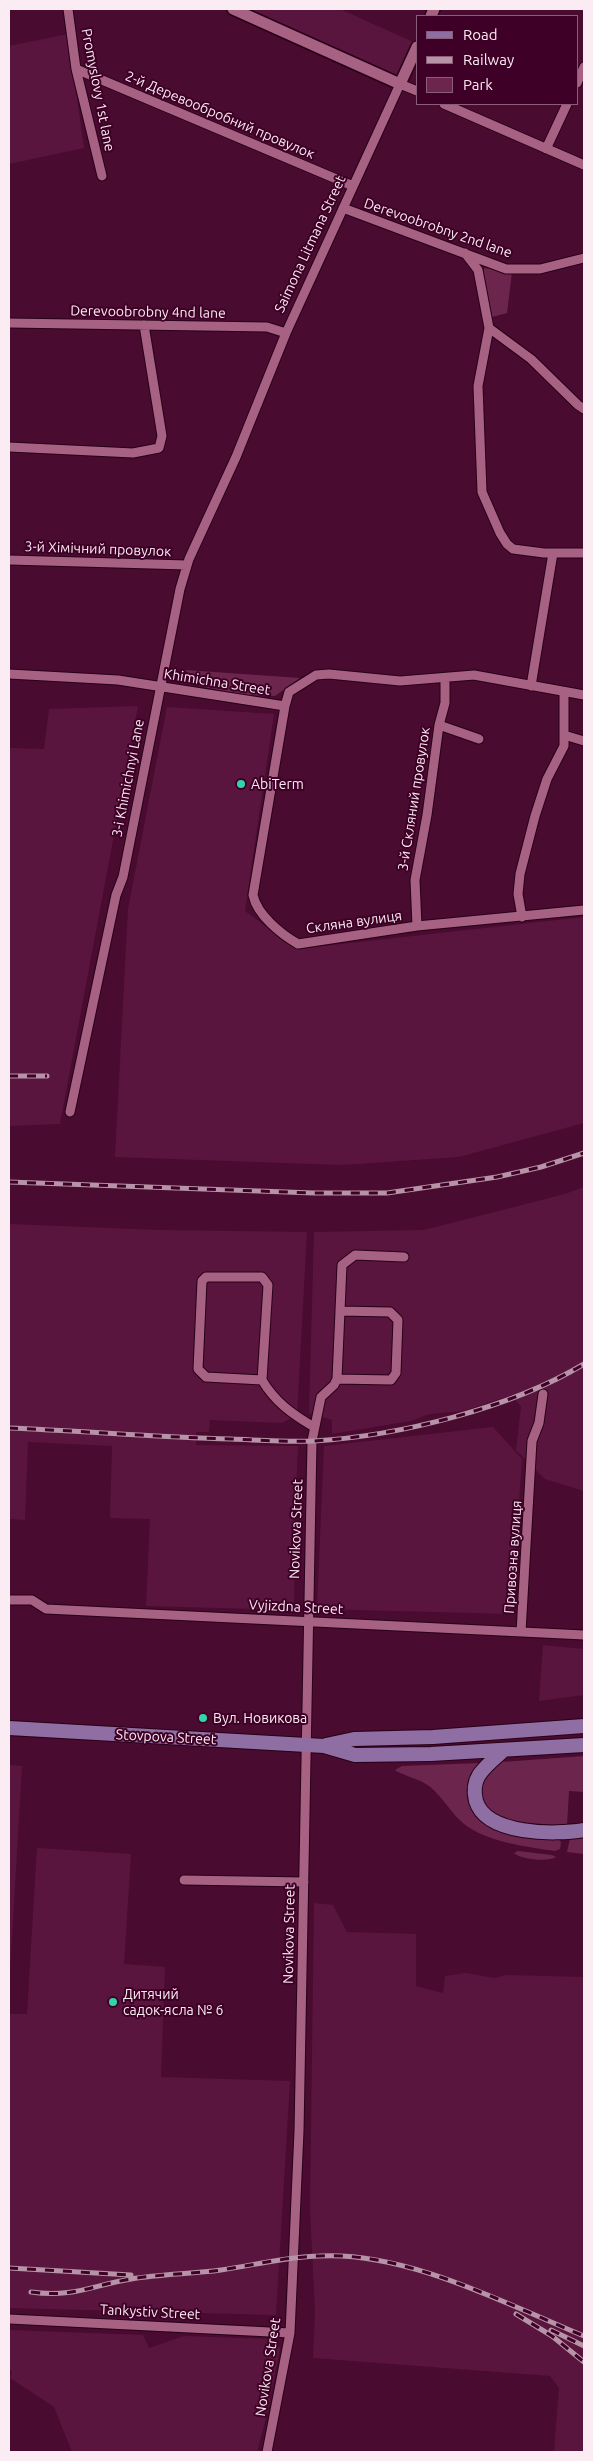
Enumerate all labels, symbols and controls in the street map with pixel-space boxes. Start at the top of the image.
legend [416,15,578,105]
text: Road [463,26,498,43]
street label: Promyslovy 1st lane [78,27,118,153]
text: Railway [463,51,514,68]
street label: 2-й Деревообробний провулок [123,67,317,163]
text: Park [463,76,493,93]
street label: Saimona Litmana Street [271,173,349,315]
street label: Derevoobrobny 2nd lane [362,195,514,261]
street label: Derevoobrobny 4nd lane [70,302,226,322]
street label: 3-й Хімічний провулок [24,538,172,560]
street label: Khimichna Street [163,665,271,699]
street label: 3-i Khimichnyi Lane [108,718,148,838]
street label: 3-й Скляний провулок [394,726,434,872]
place label: AbiTerm [251,776,304,792]
marker: AbiTerm [235,778,247,790]
street label: Скляна вулиця [305,907,403,937]
street label: Novikova Street [286,1479,306,1579]
street label: Привозна вулиця [501,1500,525,1614]
street label: Vyjizdna Street [248,1596,344,1618]
place label: Вул. Новикова [213,1710,307,1726]
marker: Вул. Новикова [197,1712,209,1724]
street label: Stovpova Street [115,1726,217,1748]
street label: Novikova Street [280,1884,298,1984]
place label: Дитячий садок-ясла № 6 [123,1986,223,2018]
marker: Дитячий садок-ясла № 6 [107,1996,119,2008]
street label: Tankystiv Street [99,2301,201,2323]
street label: Novikova Street [252,2316,284,2418]

